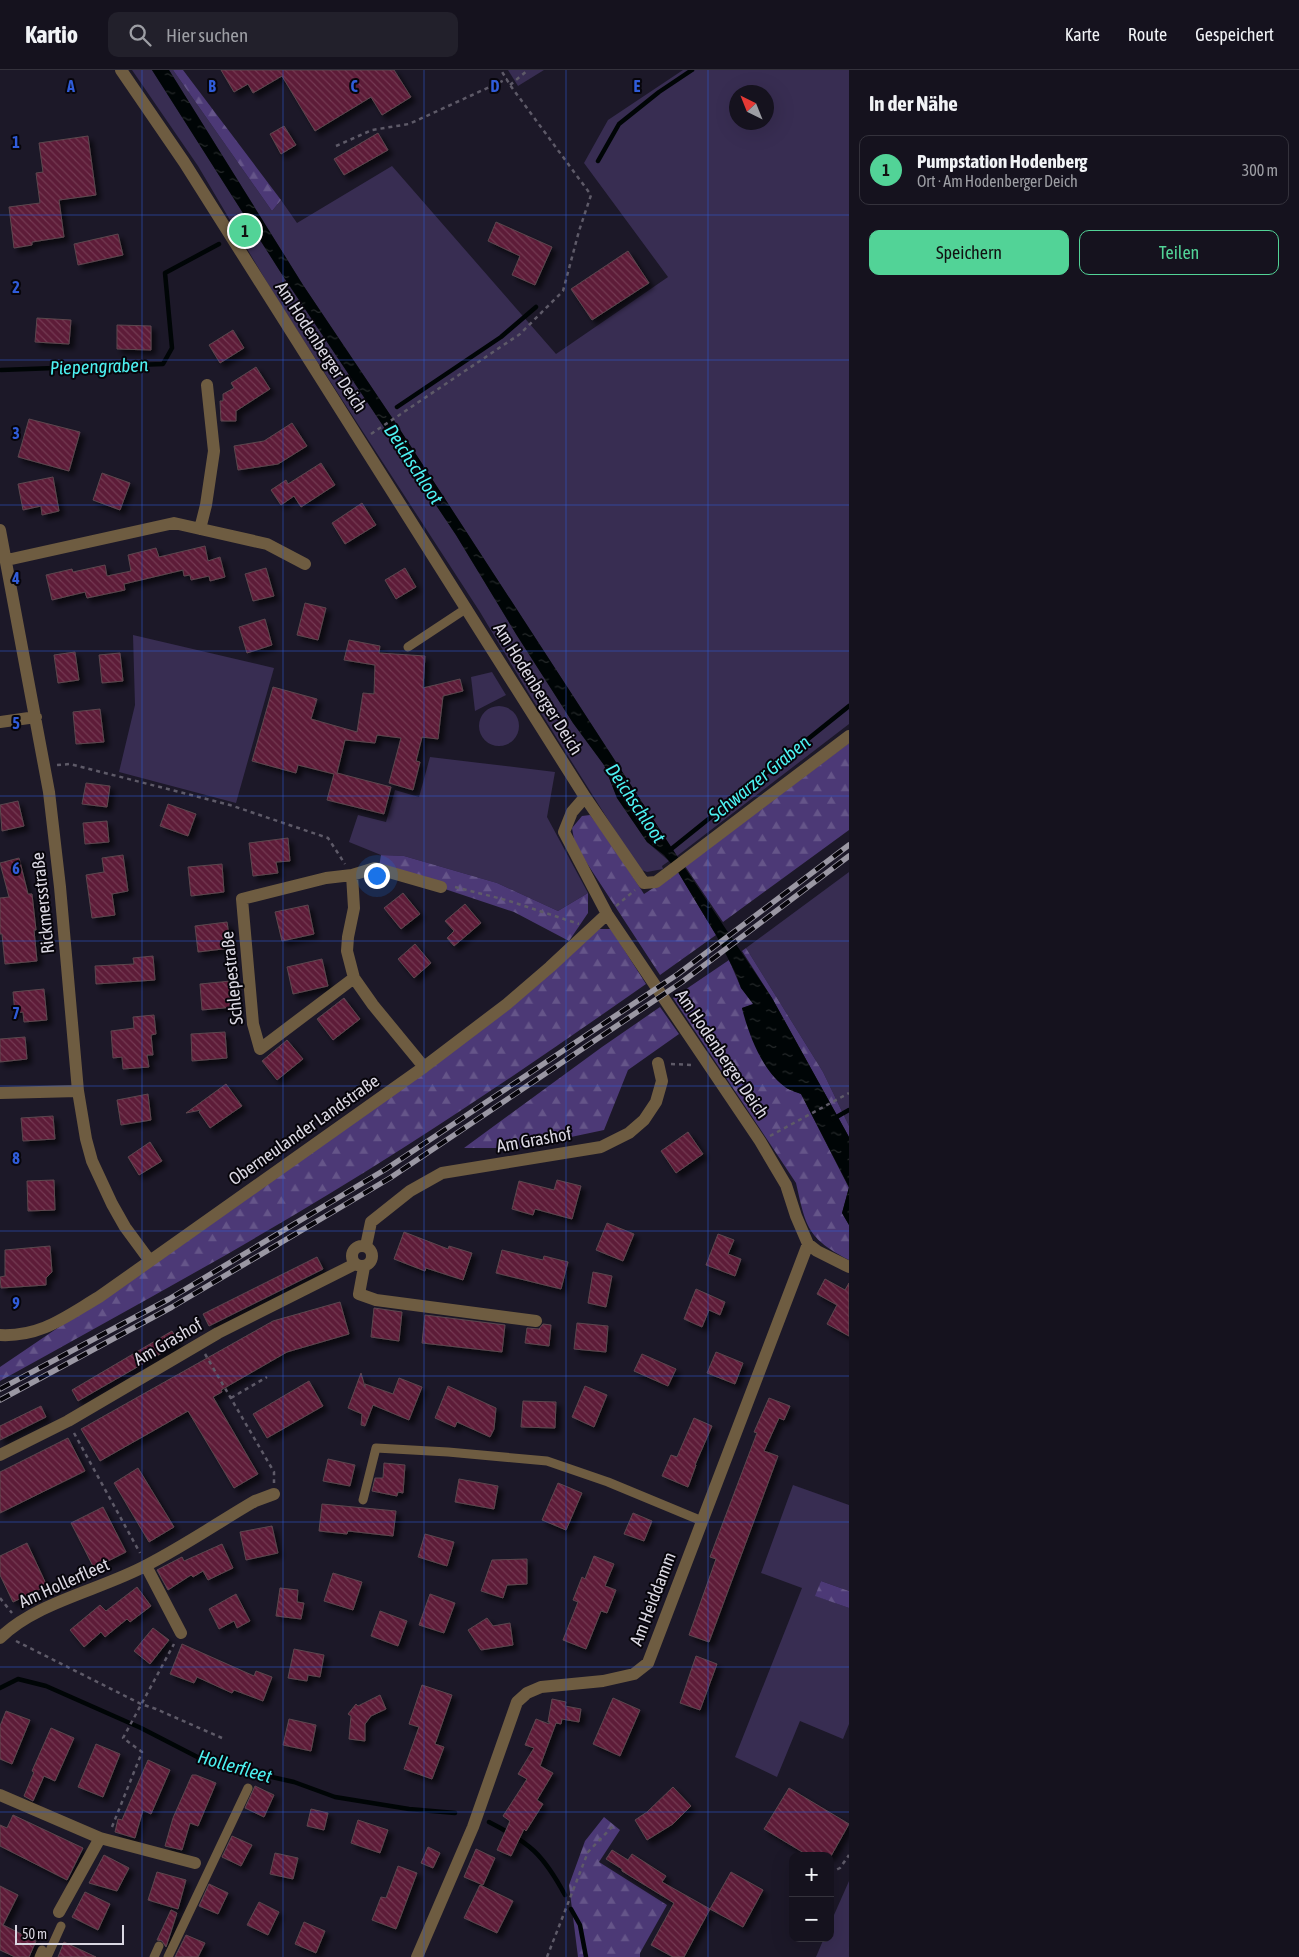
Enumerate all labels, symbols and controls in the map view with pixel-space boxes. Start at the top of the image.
search box [108,12,458,57]
text: Kartio [25,21,78,48]
icon: search [126,21,154,49]
text: Hier suchen [166,24,248,46]
text: Karte [1065,24,1100,45]
text: Route [1128,24,1167,45]
text: Gespeichert [1195,24,1274,45]
text: A [66,77,75,95]
text: B [208,77,216,95]
text: C [350,77,358,95]
text: D [491,77,500,95]
text: E [634,77,641,95]
north arrow [729,85,774,130]
text: In der Nähe [869,91,958,115]
text: 1 [12,133,20,151]
text: Pumpstation Hodenberg [917,150,1087,172]
text: 1 [882,161,890,179]
text: 300 m [1242,161,1278,179]
text: Ort · Am Hodenberger Deich [917,172,1078,190]
pin: 1 [229,212,261,250]
button: Speichern [869,230,1069,275]
button: Teilen [1079,230,1279,275]
text: 2 [12,278,20,296]
street label: Am Hodenberger Deich [271,278,371,416]
water label: Piepengraben [49,353,149,379]
water label: Deichschloot [380,420,448,509]
text: 3 [12,424,20,442]
text: 4 [11,569,20,587]
street label: Am Hodenberger Deich [489,619,587,758]
text: 5 [12,714,20,732]
water label: Schwarzer Graben [703,730,814,826]
water label: Deichschloot [601,759,671,847]
street label: Rickmersstraße [27,851,58,955]
text: 6 [12,859,20,877]
your location [364,863,390,889]
street label: Schlepestraße [216,930,247,1026]
street label: Am Hodenberger Deich [671,985,773,1122]
text: 7 [12,1004,20,1022]
street label: Oberneulander Landstraße [225,1070,383,1189]
street label: Am Grashof [495,1123,573,1156]
text: 8 [12,1149,20,1167]
text: 9 [12,1294,20,1312]
street label: Am Grashof [130,1314,206,1370]
street label: Am Heiddamm [625,1549,680,1649]
street label: Am Hollerfleet [15,1553,112,1612]
water label: Hollerfleet [195,1745,275,1787]
map controls [789,1852,834,1942]
button: + [789,1852,834,1897]
button: − [789,1897,834,1942]
scale bar [15,1922,124,1945]
text: 50 m [22,1926,47,1942]

